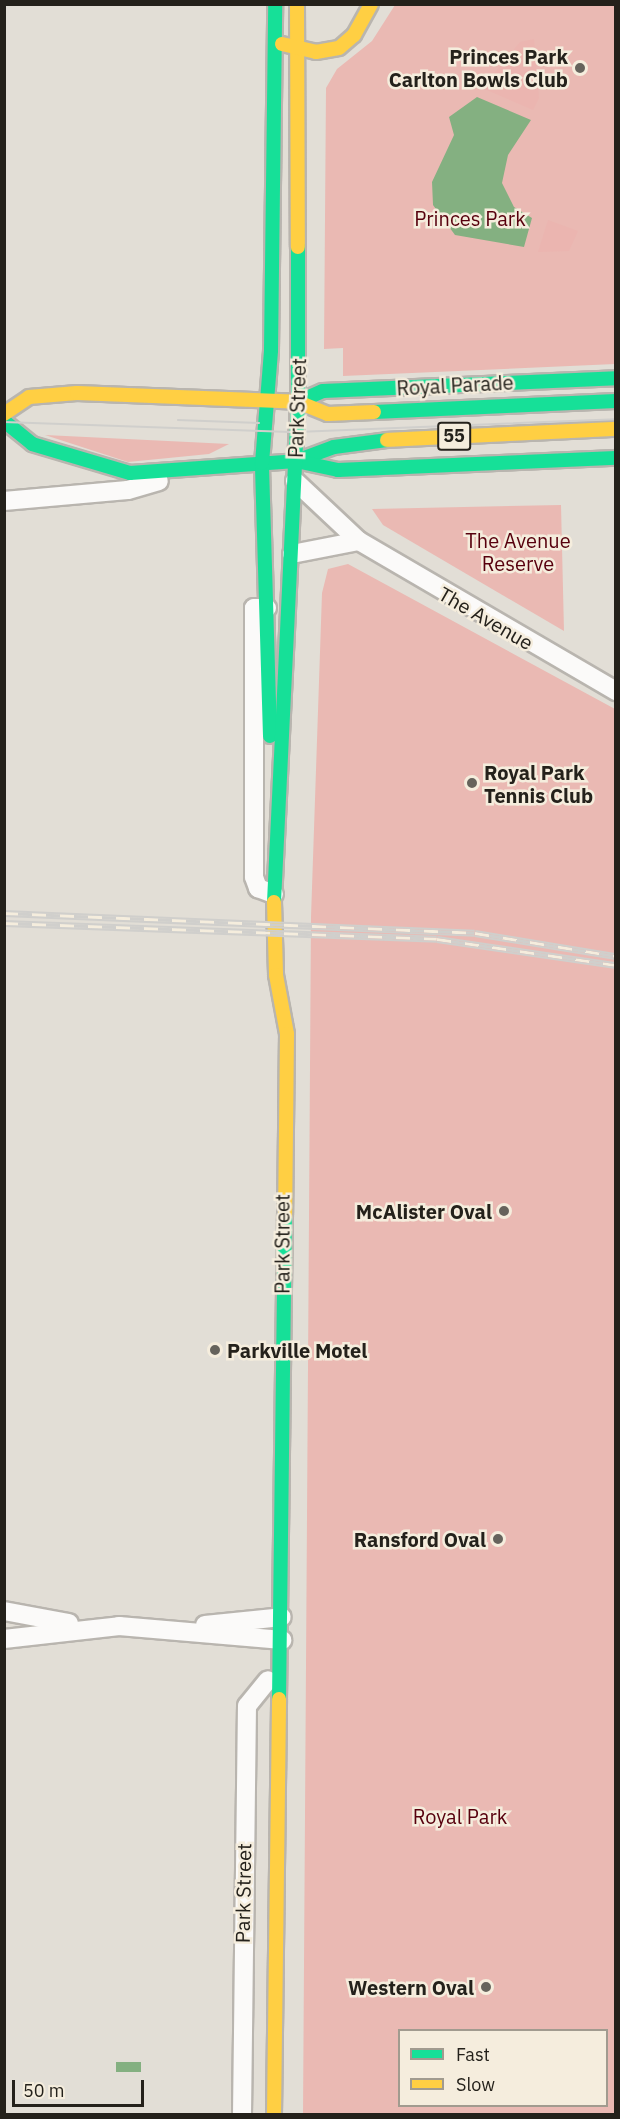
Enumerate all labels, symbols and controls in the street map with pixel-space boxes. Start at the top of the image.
place label: Princes Park Carlton Bowls Club [389,45,568,92]
marker: Princes Park Carlton Bowls Club [573,61,587,75]
park label: Princes Park [414,206,526,230]
street label: Park Street [283,358,311,458]
street label: Royal Parade [396,370,514,400]
road number: 55 [436,421,472,451]
park label: The Avenue Reserve [465,528,571,575]
street label: The Avenue [434,581,538,655]
place label: Royal Park Tennis Club [484,760,593,807]
marker: Royal Park Tennis Club [465,776,479,790]
street label: Park Street [270,1194,294,1294]
place label: McAlister Oval [356,1199,492,1223]
marker: McAlister Oval [497,1204,511,1218]
place label: Parkville Motel [227,1338,367,1362]
marker: Parkville Motel [208,1343,222,1357]
place label: Ransford Oval [354,1527,486,1551]
marker: Ransford Oval [491,1532,505,1546]
park label: Royal Park [413,1804,507,1828]
street label: Park Street [230,1843,256,1943]
place label: Western Oval [348,1975,474,1999]
marker: Western Oval [479,1980,493,1994]
legend [398,2029,608,2107]
text: Fast [456,2043,490,2066]
scale bar [15,2068,147,2106]
text: Slow [456,2073,495,2096]
text: 50 m [23,2079,65,2102]

